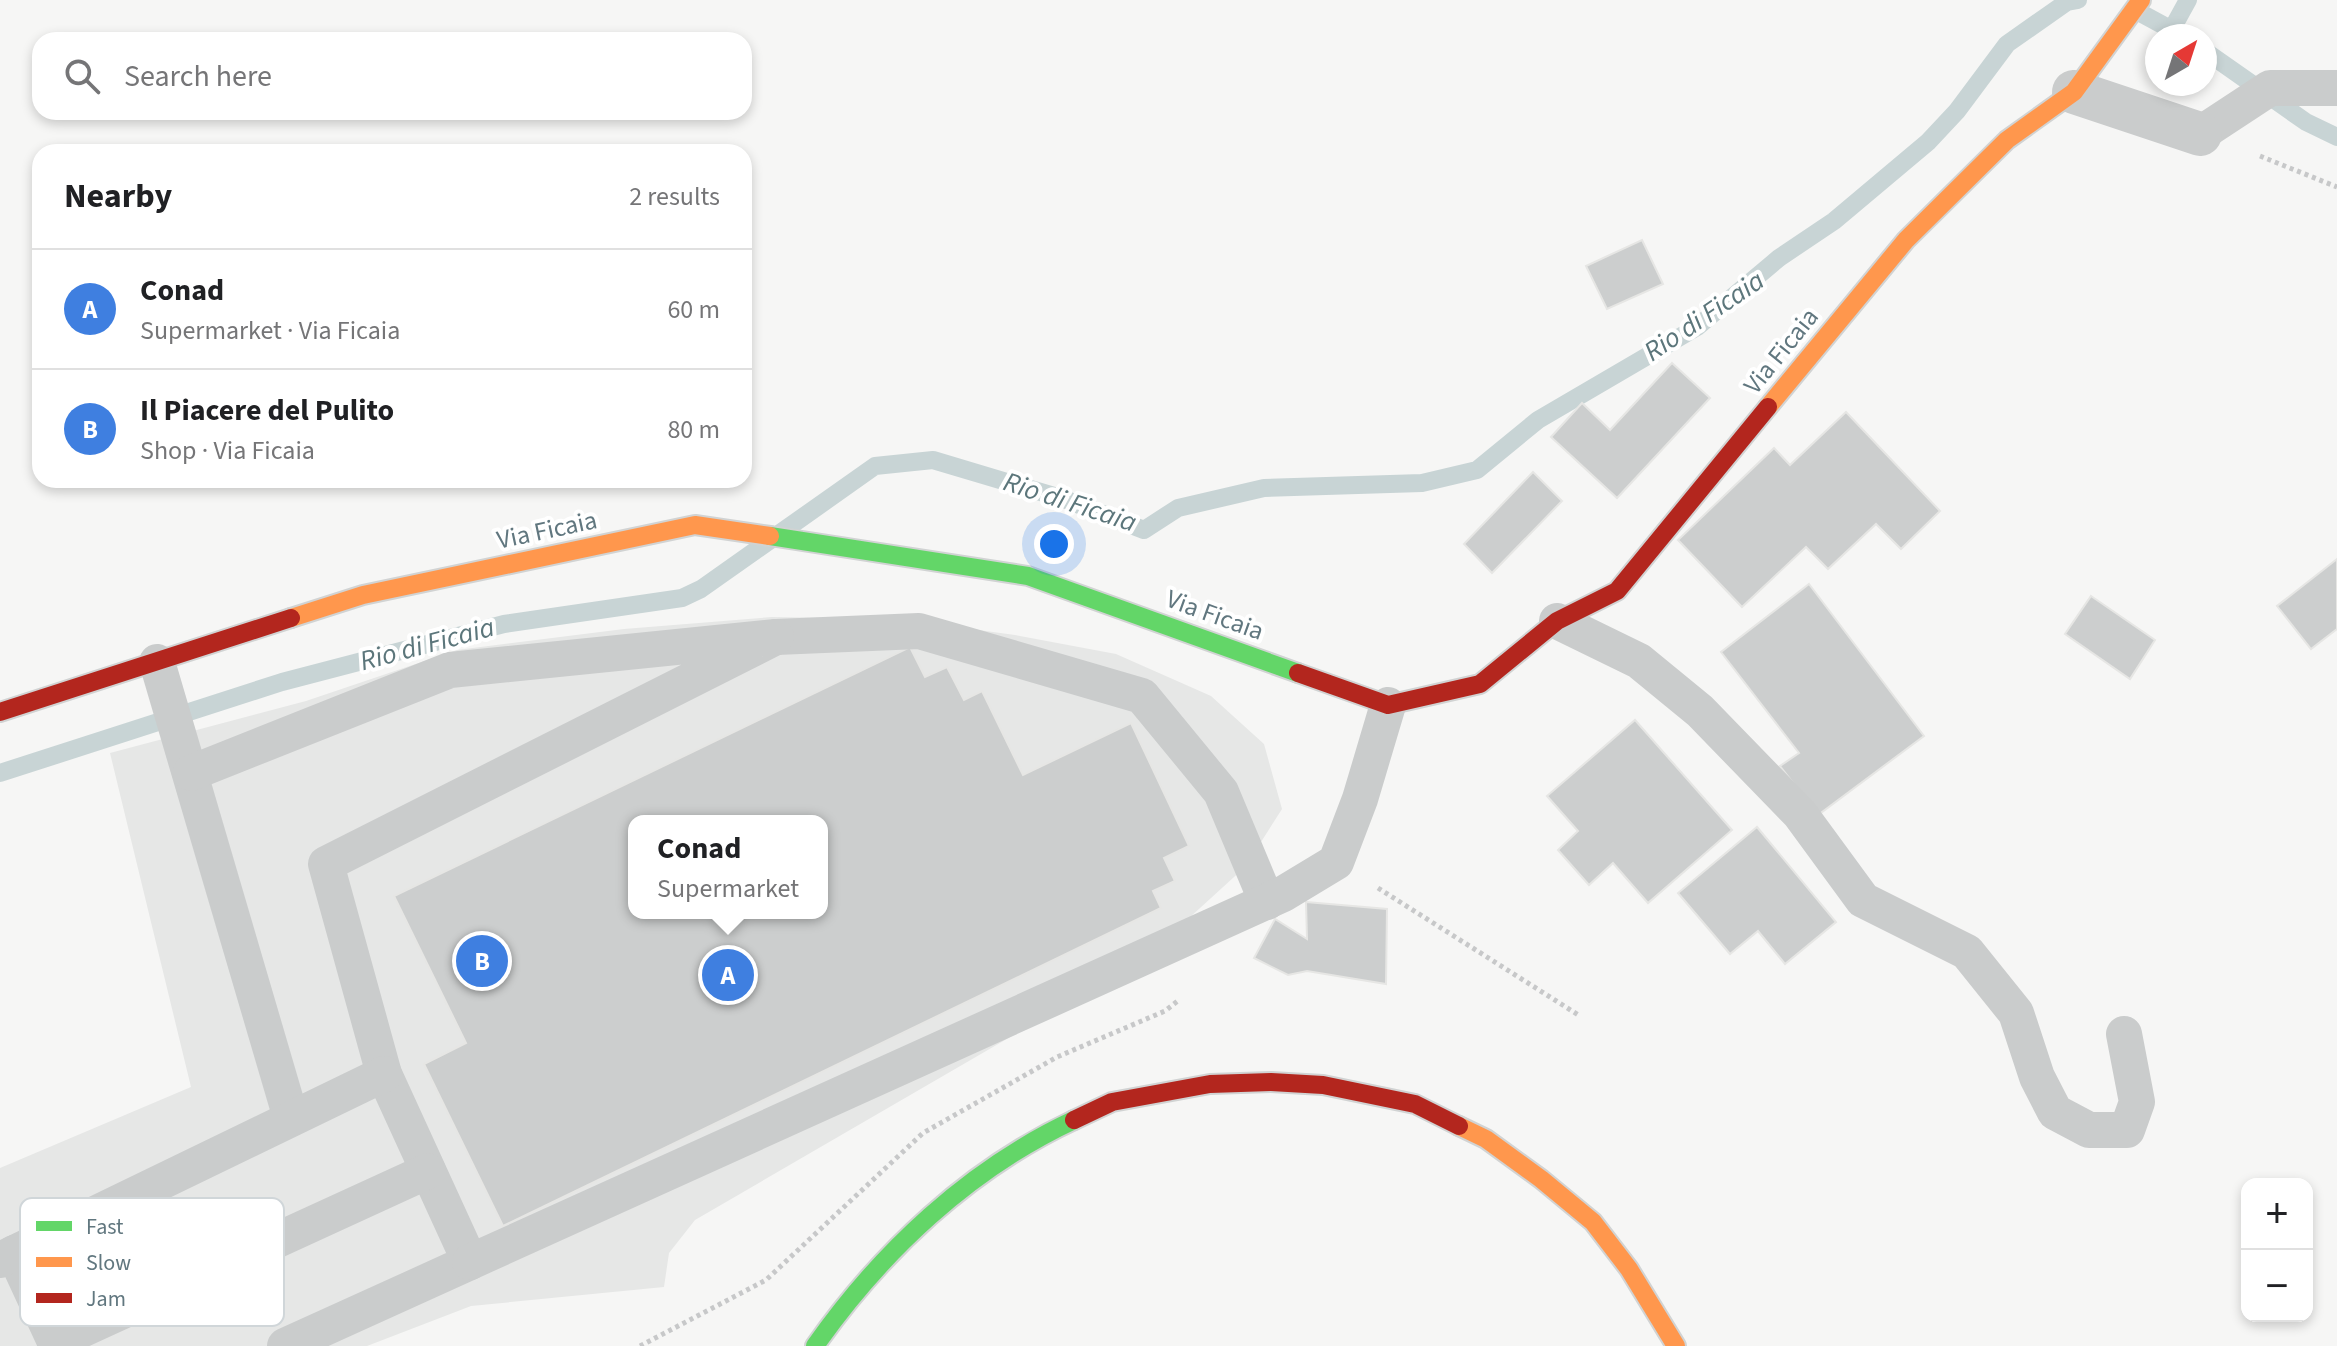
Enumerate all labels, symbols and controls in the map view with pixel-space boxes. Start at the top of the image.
north arrow [2145,24,2217,96]
search box [32,32,752,120]
icon: search [60,54,104,98]
text: Search here [124,55,272,98]
text: Nearby [64,172,172,221]
text: 2 results [629,178,720,215]
water label: Rio di Ficaia [1636,261,1772,371]
text: Conad [140,269,224,312]
text: A [83,291,97,328]
text: 60 m [667,291,720,328]
street label: Via Ficaia [1735,300,1827,402]
text: Supermarket · Via Ficaia [140,312,400,349]
text: Il Piacere del Pulito [140,389,394,432]
text: B [82,411,98,448]
text: 80 m [667,411,720,448]
text: Shop · Via Ficaia [140,432,315,469]
water label: Rio di Ficaia [998,462,1142,542]
street label: Via Ficaia [493,501,601,559]
your location [1034,524,1074,564]
street label: Via Ficaia [1161,580,1269,650]
water label: Rio di Ficaia [355,607,499,681]
popup [628,815,828,919]
text: Conad [657,827,741,870]
text: Supermarket [657,870,799,907]
pin: B [456,931,508,991]
pin: A [702,945,754,1005]
map controls [2241,1178,2313,1322]
button: + [2241,1178,2313,1250]
legend [20,1198,284,1326]
text: Fast [86,1211,124,1243]
text: Slow [86,1247,131,1279]
button: − [2241,1250,2313,1322]
text: Jam [86,1283,126,1315]

